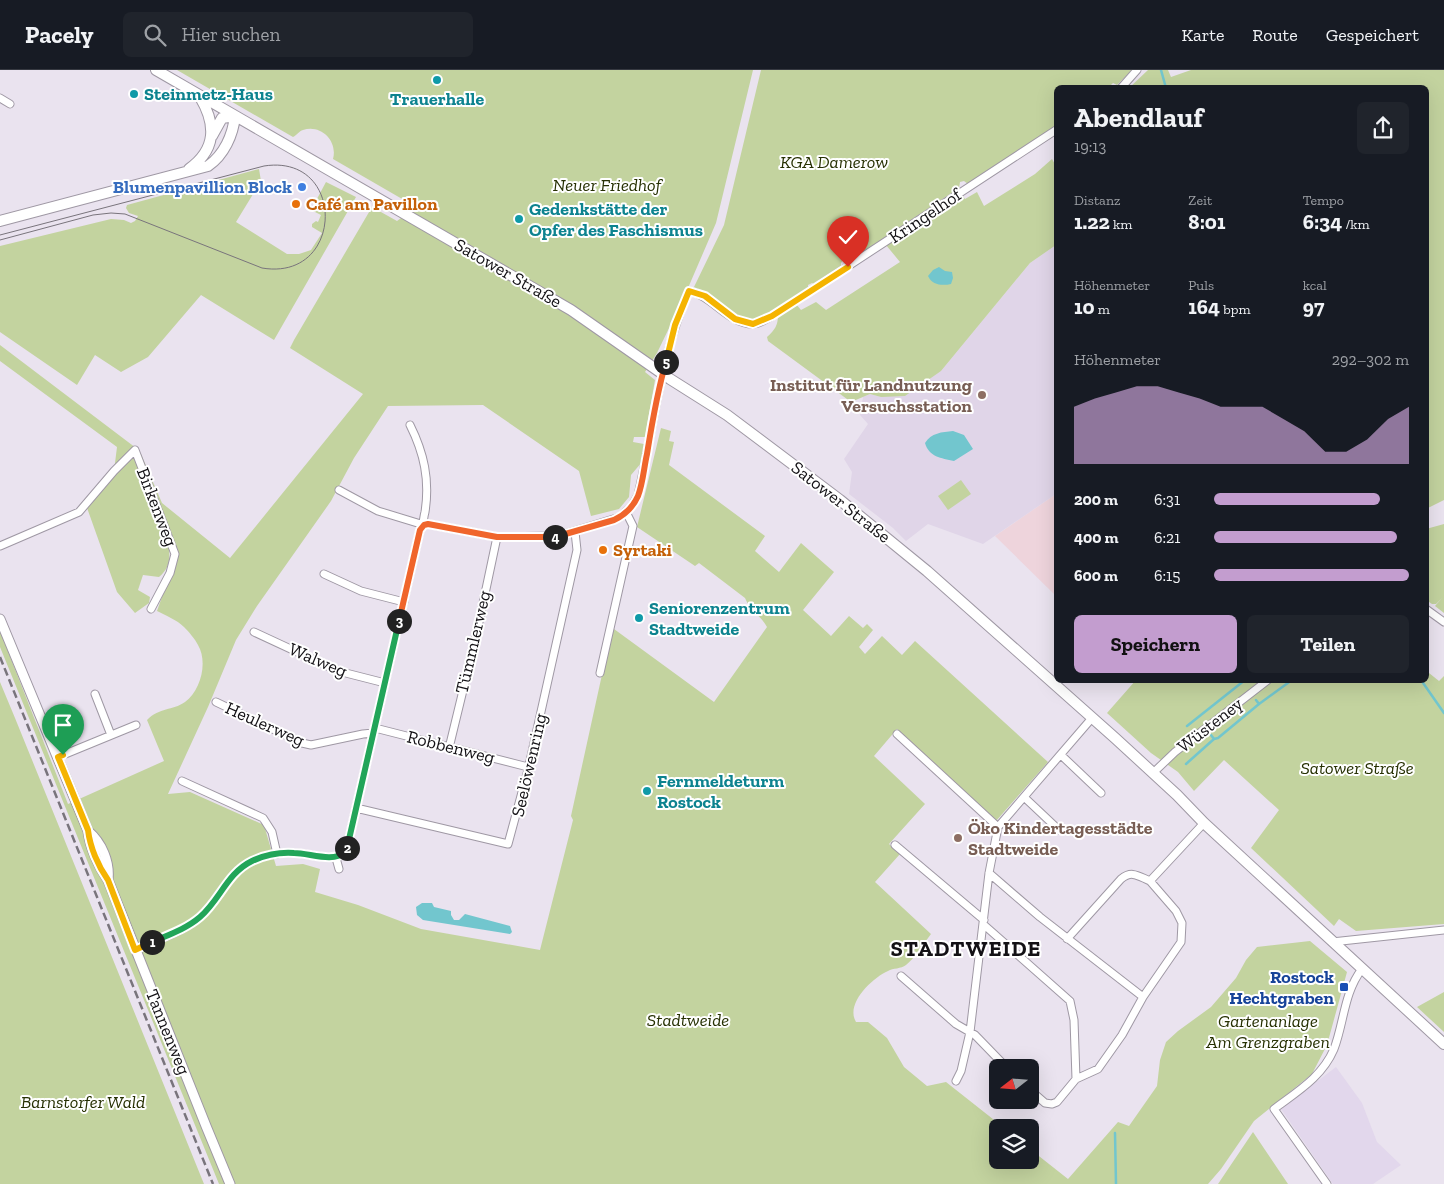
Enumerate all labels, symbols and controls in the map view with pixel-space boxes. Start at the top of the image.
search box [123,12,473,57]
text: Pacely [25,20,93,49]
icon: search [141,21,169,49]
text: Hier suchen [181,23,280,46]
text: Karte [1181,24,1224,46]
text: Route [1252,24,1298,46]
text: Gespeichert [1326,24,1419,46]
marker: Trauerhalle [431,74,443,86]
place label: Steinmetz-Haus [144,83,273,105]
marker: Steinmetz-Haus [128,88,140,100]
place label: Trauerhalle [390,88,484,110]
text: Abendlauf [1074,101,1203,134]
button: share [1357,102,1409,154]
text: 19:13 [1074,137,1106,156]
park label: KGA Damerow [780,151,888,173]
park label: Neuer Friedhof [553,174,664,196]
place label: Blumenpavillion Block [113,176,292,198]
marker: Blumenpavillion Block [296,181,308,193]
street label: Kringelhof [885,183,966,248]
text: Distanz [1074,192,1120,209]
text: Zeit [1188,192,1212,209]
text: Tempo [1303,192,1344,209]
place label: Café am Pavillon [306,193,438,215]
marker: Café am Pavillon [290,198,302,210]
place label: Gedenkstätte der Opfer des Faschismus [529,198,703,241]
text: 1.22 [1074,209,1110,234]
text: 8:01 [1188,209,1225,234]
text: 6:34 [1303,209,1342,234]
marker: Gedenkstätte der Opfer des Faschismus [513,213,525,225]
pin [827,216,869,267]
text: km [1110,216,1132,233]
text: /km [1342,216,1370,233]
icon: check [834,223,862,251]
street label: Satower Straße [450,233,566,313]
text: Höhenmeter [1074,277,1150,294]
text: Puls [1188,277,1214,294]
text: kcal [1303,277,1327,294]
text: 10 [1074,294,1095,319]
text: 164 [1188,294,1220,319]
text: 97 [1303,294,1324,319]
text: m [1095,301,1110,318]
text: bpm [1220,301,1250,318]
pin: 5 [654,350,678,374]
text: Höhenmeter [1074,350,1161,369]
text: 292–302 m [1332,350,1409,369]
text: 5 [663,354,670,371]
place label: Institut für Landnutzung Versuchsstation [770,374,972,417]
marker: Institut für Landnutzung Versuchsstation [976,389,988,401]
street label: Satower Straße [787,456,895,548]
street label: Birkenweg [132,464,182,550]
text: 200 m [1074,490,1118,509]
text: 6:31 [1154,490,1180,509]
pin: 4 [542,524,568,550]
text: 400 m [1074,528,1119,547]
text: 6:21 [1154,528,1180,547]
text: 4 [552,529,559,546]
place label: Syrtaki [613,539,673,561]
marker: Syrtaki [597,544,609,556]
text: 600 m [1074,566,1118,585]
text: 6:15 [1154,566,1180,585]
street label: Tümmlerweg [450,588,496,696]
place label: Seniorenzentrum Stadtweide [649,597,790,640]
pin: 3 [386,608,412,634]
marker: Seniorenzentrum Stadtweide [633,612,645,624]
text: 3 [396,613,403,630]
button: Speichern [1074,615,1237,673]
button: Teilen [1247,615,1409,673]
street label: Walweg [286,638,351,682]
street label: Wüsteney [1173,692,1248,757]
street label: Heulerweg [222,697,308,751]
pin [42,704,84,755]
icon: arrive [49,711,77,739]
street label: Seelöwenring [506,711,552,819]
street label: Robbenweg [405,725,497,769]
park label: Satower Straße [1300,757,1414,779]
place label: Fernmeldeturm Rostock [657,770,784,813]
marker: Fernmeldeturm Rostock [641,785,653,797]
place label: Öko Kindertagesstädte Stadtweide [968,817,1153,860]
marker: Öko Kindertagesstädte Stadtweide [952,832,964,844]
pin: 2 [334,836,360,860]
text: 2 [344,840,351,857]
pin: 1 [140,930,164,954]
text: 1 [150,934,155,951]
district label: STADTWEIDE [891,935,1041,962]
place label: Rostock Hechtgraben [1229,966,1334,1009]
marker: Rostock Hechtgraben [1338,981,1350,993]
street label: Tannenweg [141,986,195,1078]
park label: Stadtweide [647,1009,729,1031]
park label: Gartenanlage Am Grenzgraben [1205,1010,1330,1053]
north arrow [989,1059,1039,1109]
map controls [989,1059,1039,1169]
park label: Barnstorfer Wald [21,1091,145,1113]
button: layers [989,1119,1039,1169]

